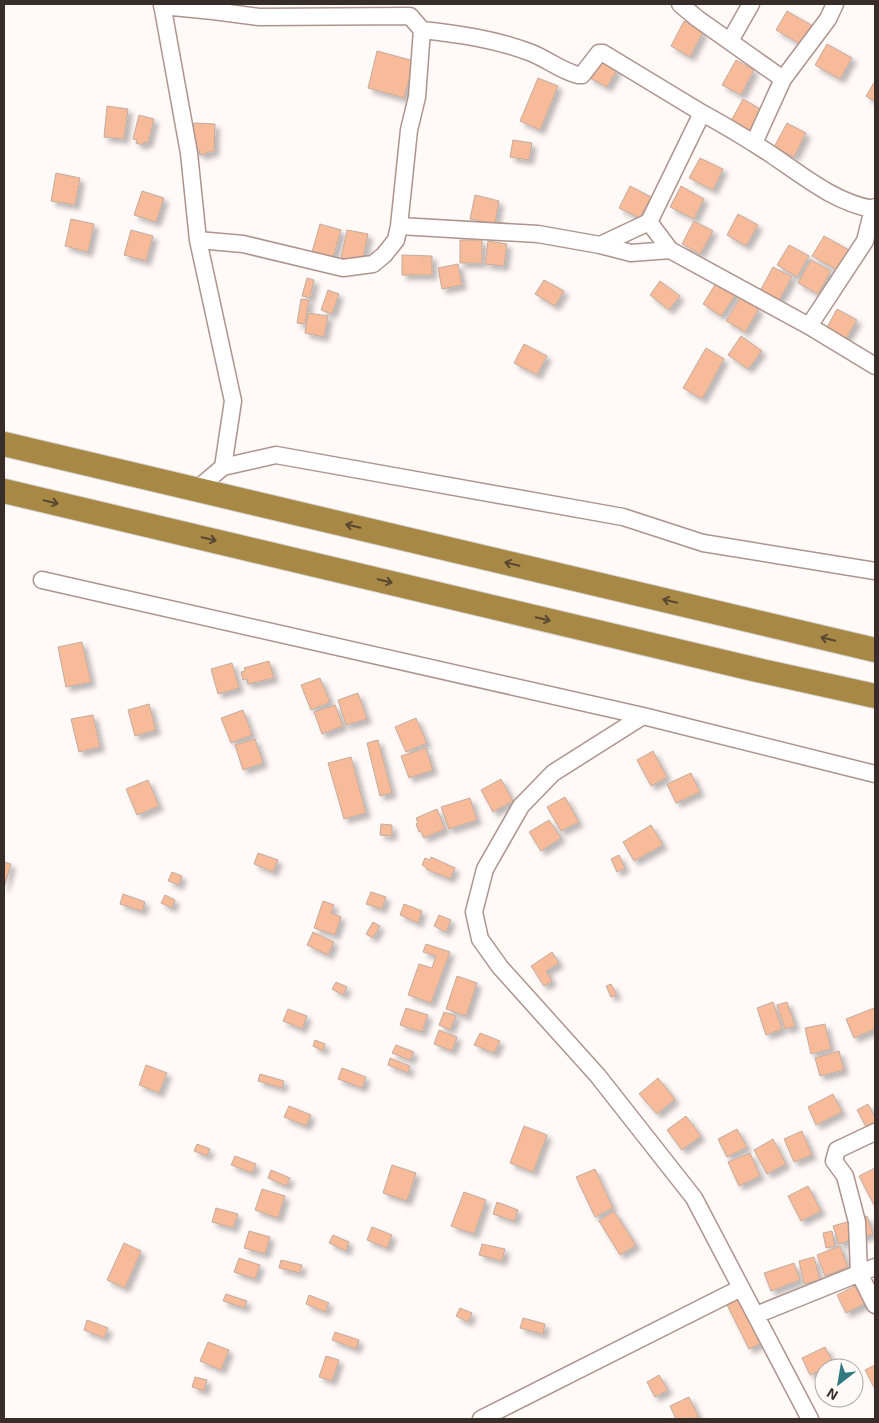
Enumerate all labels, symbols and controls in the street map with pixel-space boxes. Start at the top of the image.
one-way arrow [43,498,59,507]
one-way arrow [346,521,362,530]
one-way arrow [201,535,217,544]
one-way arrow [504,559,520,568]
one-way arrow [376,577,392,586]
one-way arrow [662,596,678,605]
one-way arrow [534,615,550,624]
one-way arrow [820,634,836,643]
north arrow [814,1358,864,1408]
text: N [823,1385,841,1404]

